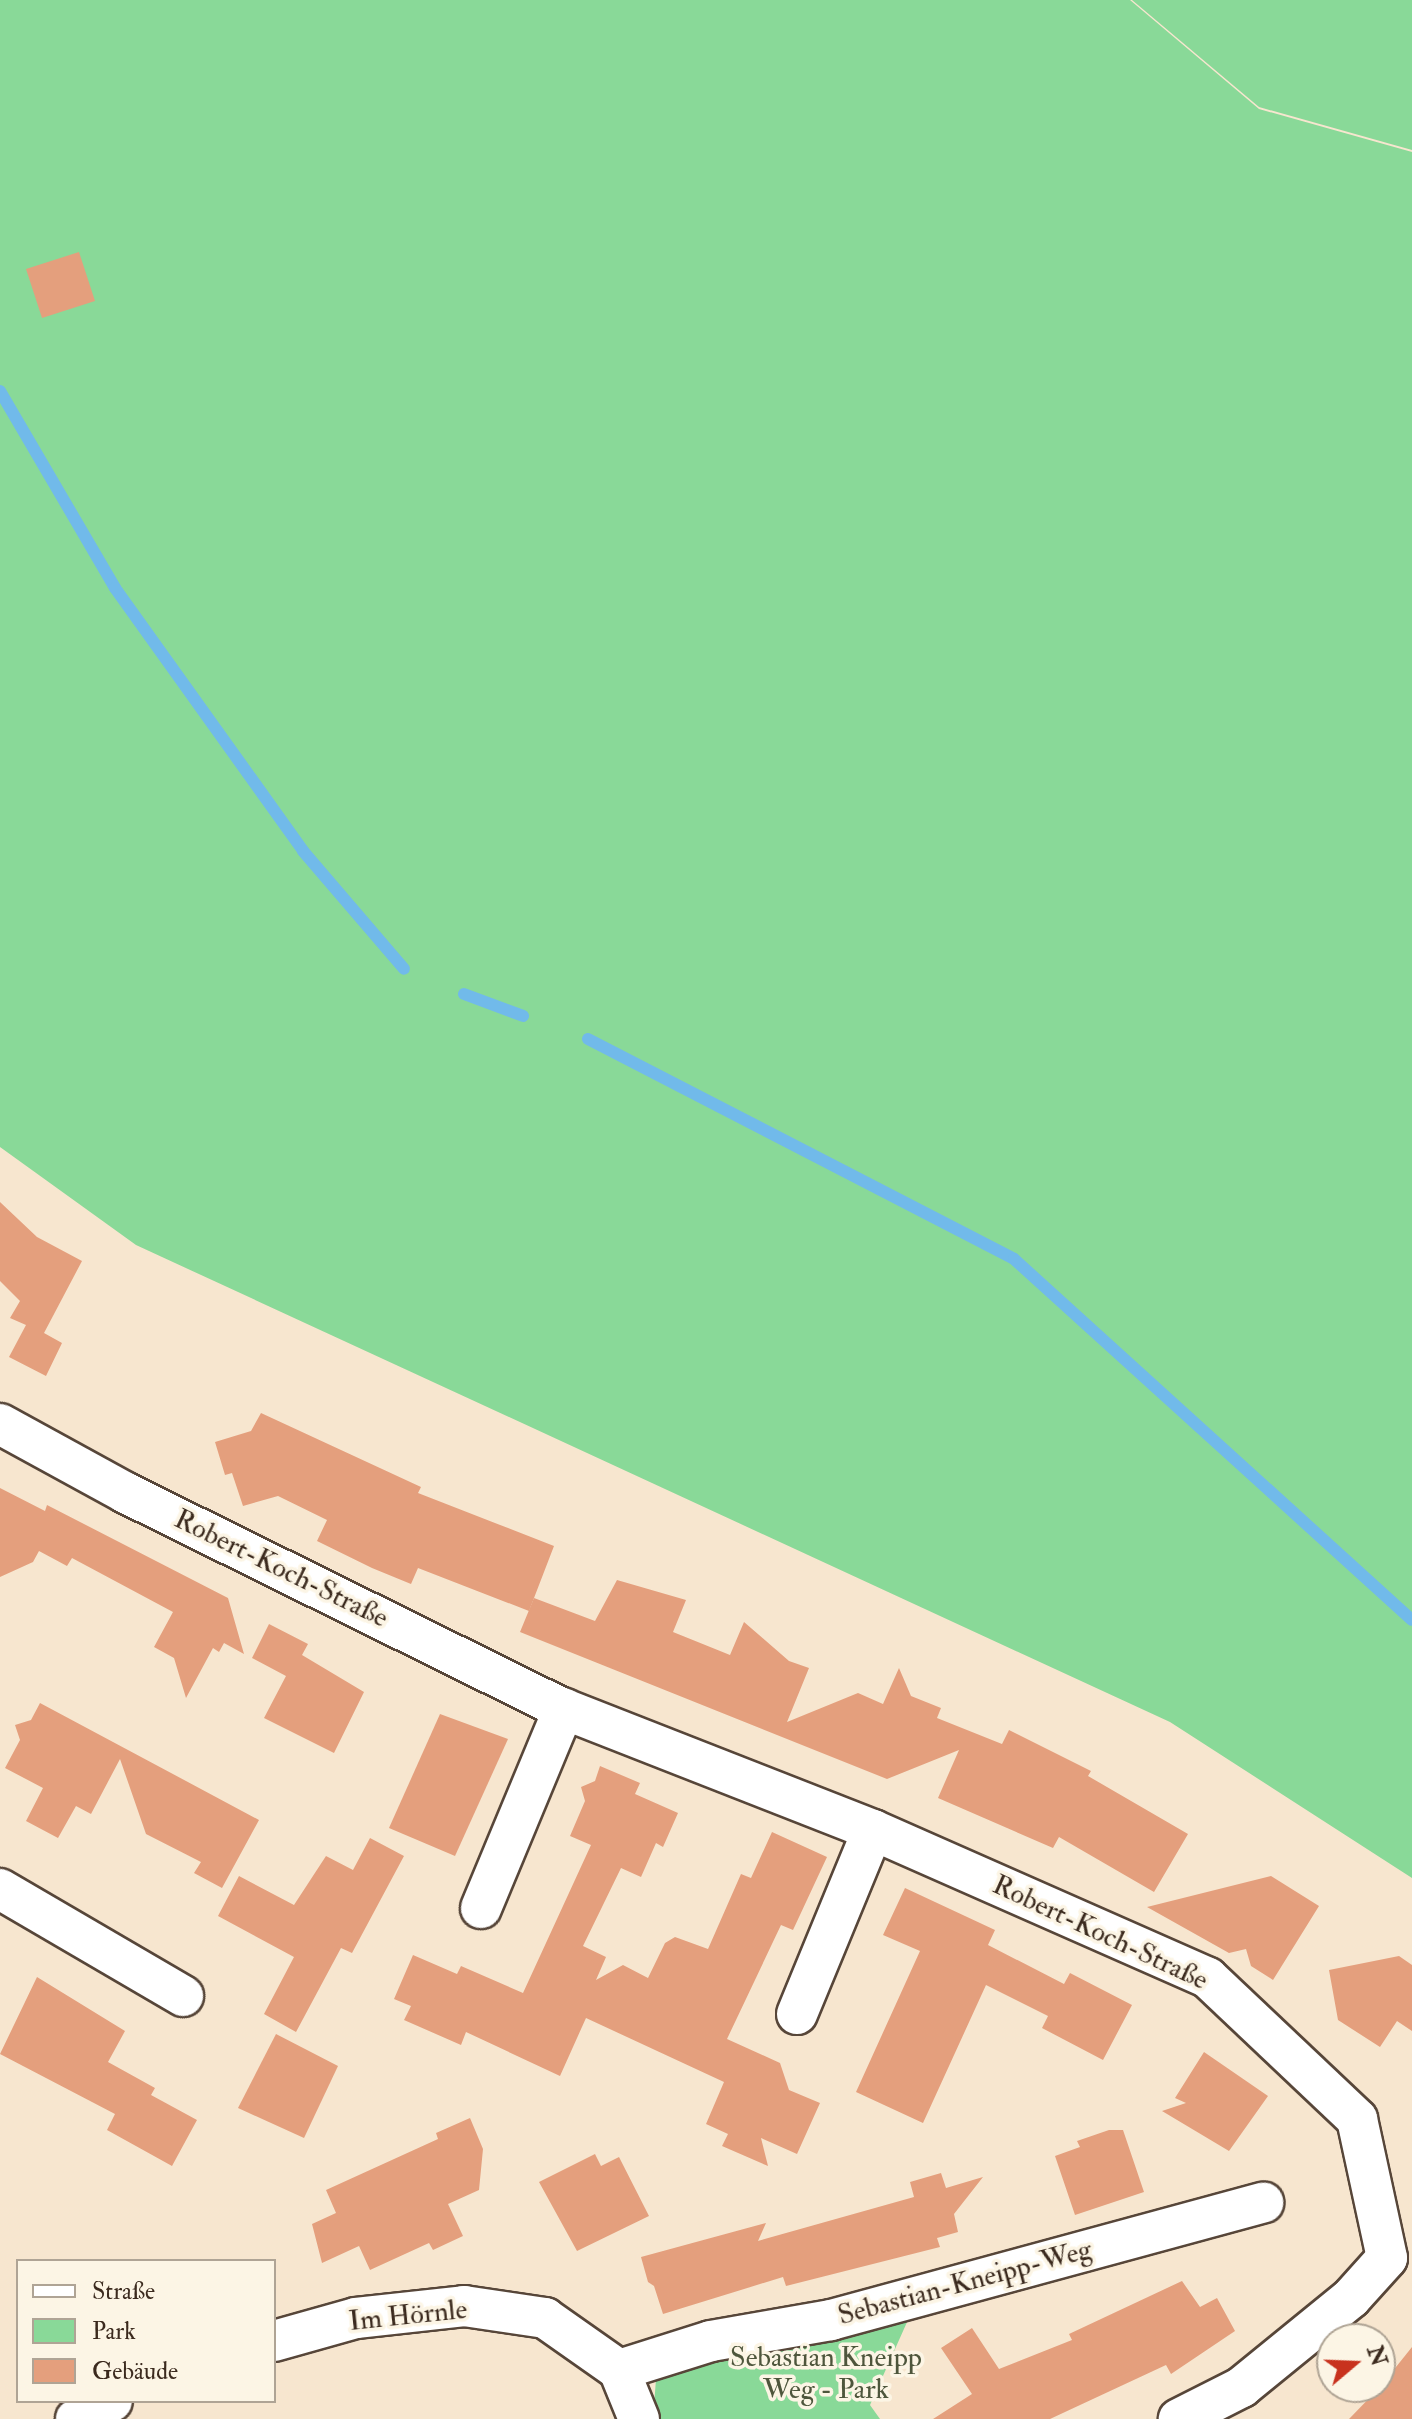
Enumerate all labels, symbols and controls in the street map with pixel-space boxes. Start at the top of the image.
street label: Robert-Koch-Straße [169,1503,393,1635]
street label: Robert-Koch-Straße [987,1868,1213,1998]
street label: Sebastian-Kneipp-Weg [835,2233,1095,2333]
legend [16,2259,276,2403]
text: Straße [92,2276,155,2307]
street label: Im Hörnle [347,2293,469,2339]
text: Park [92,2316,136,2347]
north arrow [1316,2323,1396,2403]
park label: Sebastian Kneipp Weg - Park [730,2341,922,2407]
text: N [1360,2342,1393,2370]
text: Gebäude [92,2356,178,2387]

